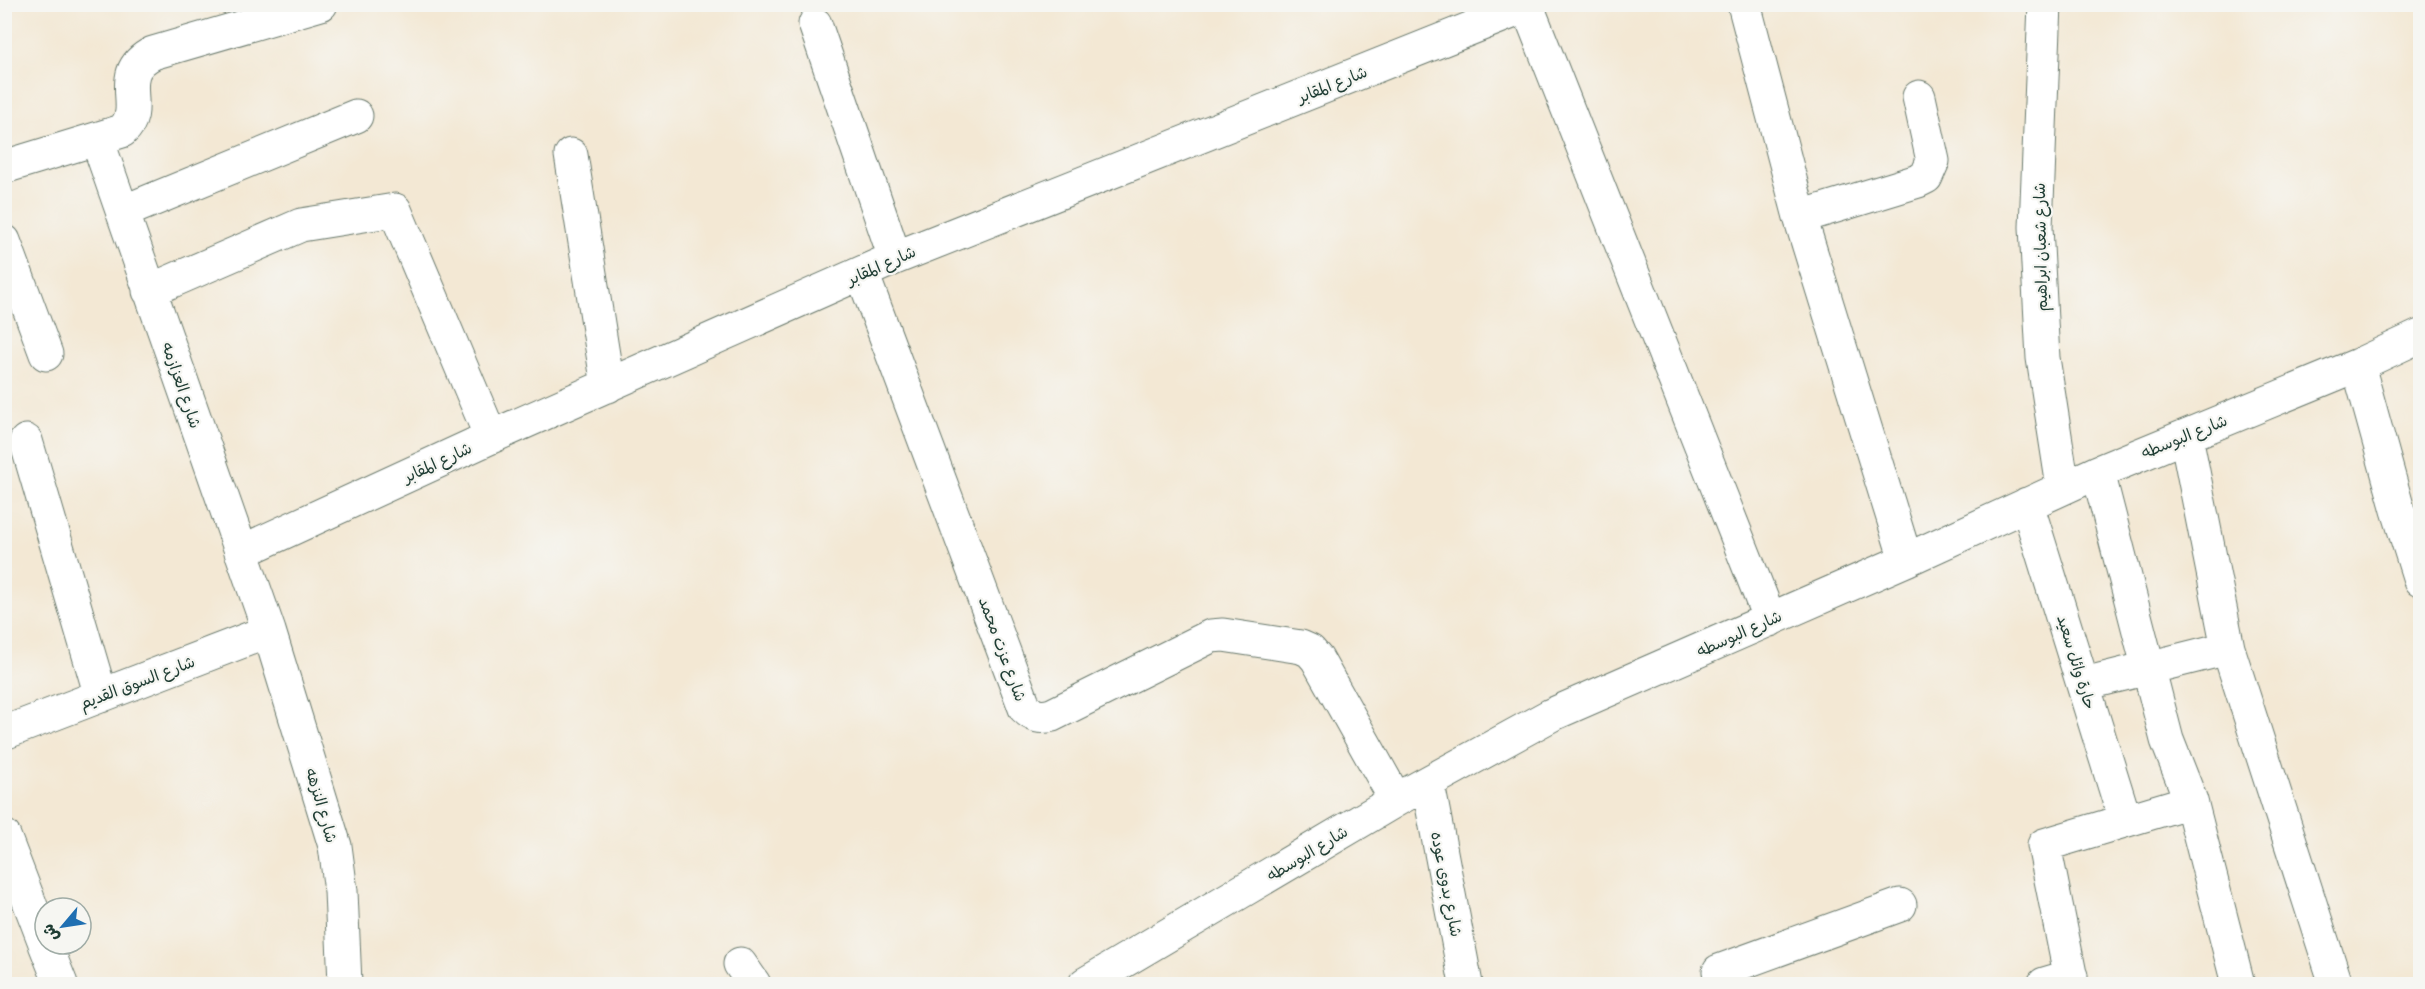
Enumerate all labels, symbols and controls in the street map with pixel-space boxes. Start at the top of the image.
street label: شارع المقابر [1292,60,1371,110]
street label: شارع شعبان ابراهيم [2028,182,2054,312]
street label: شارع المقابر [841,240,920,292]
street label: شارع العزازمه [156,339,207,431]
street label: شارع البوسطه [2138,409,2231,464]
street label: شارع المقابر [397,436,475,489]
street label: شارع عزت محمد [973,594,1032,705]
street label: شارع البوسطه [1693,604,1785,662]
street label: حارة وائل سعيد [2052,612,2102,712]
street label: شارع السوق القديم [76,650,199,716]
street label: شارع النزهه [300,765,343,845]
street label: شارع البوسطه [1262,820,1352,887]
street label: شارع بدوى عوده [1425,829,1468,939]
north arrow [33,896,93,956]
text: ش [36,920,64,946]

